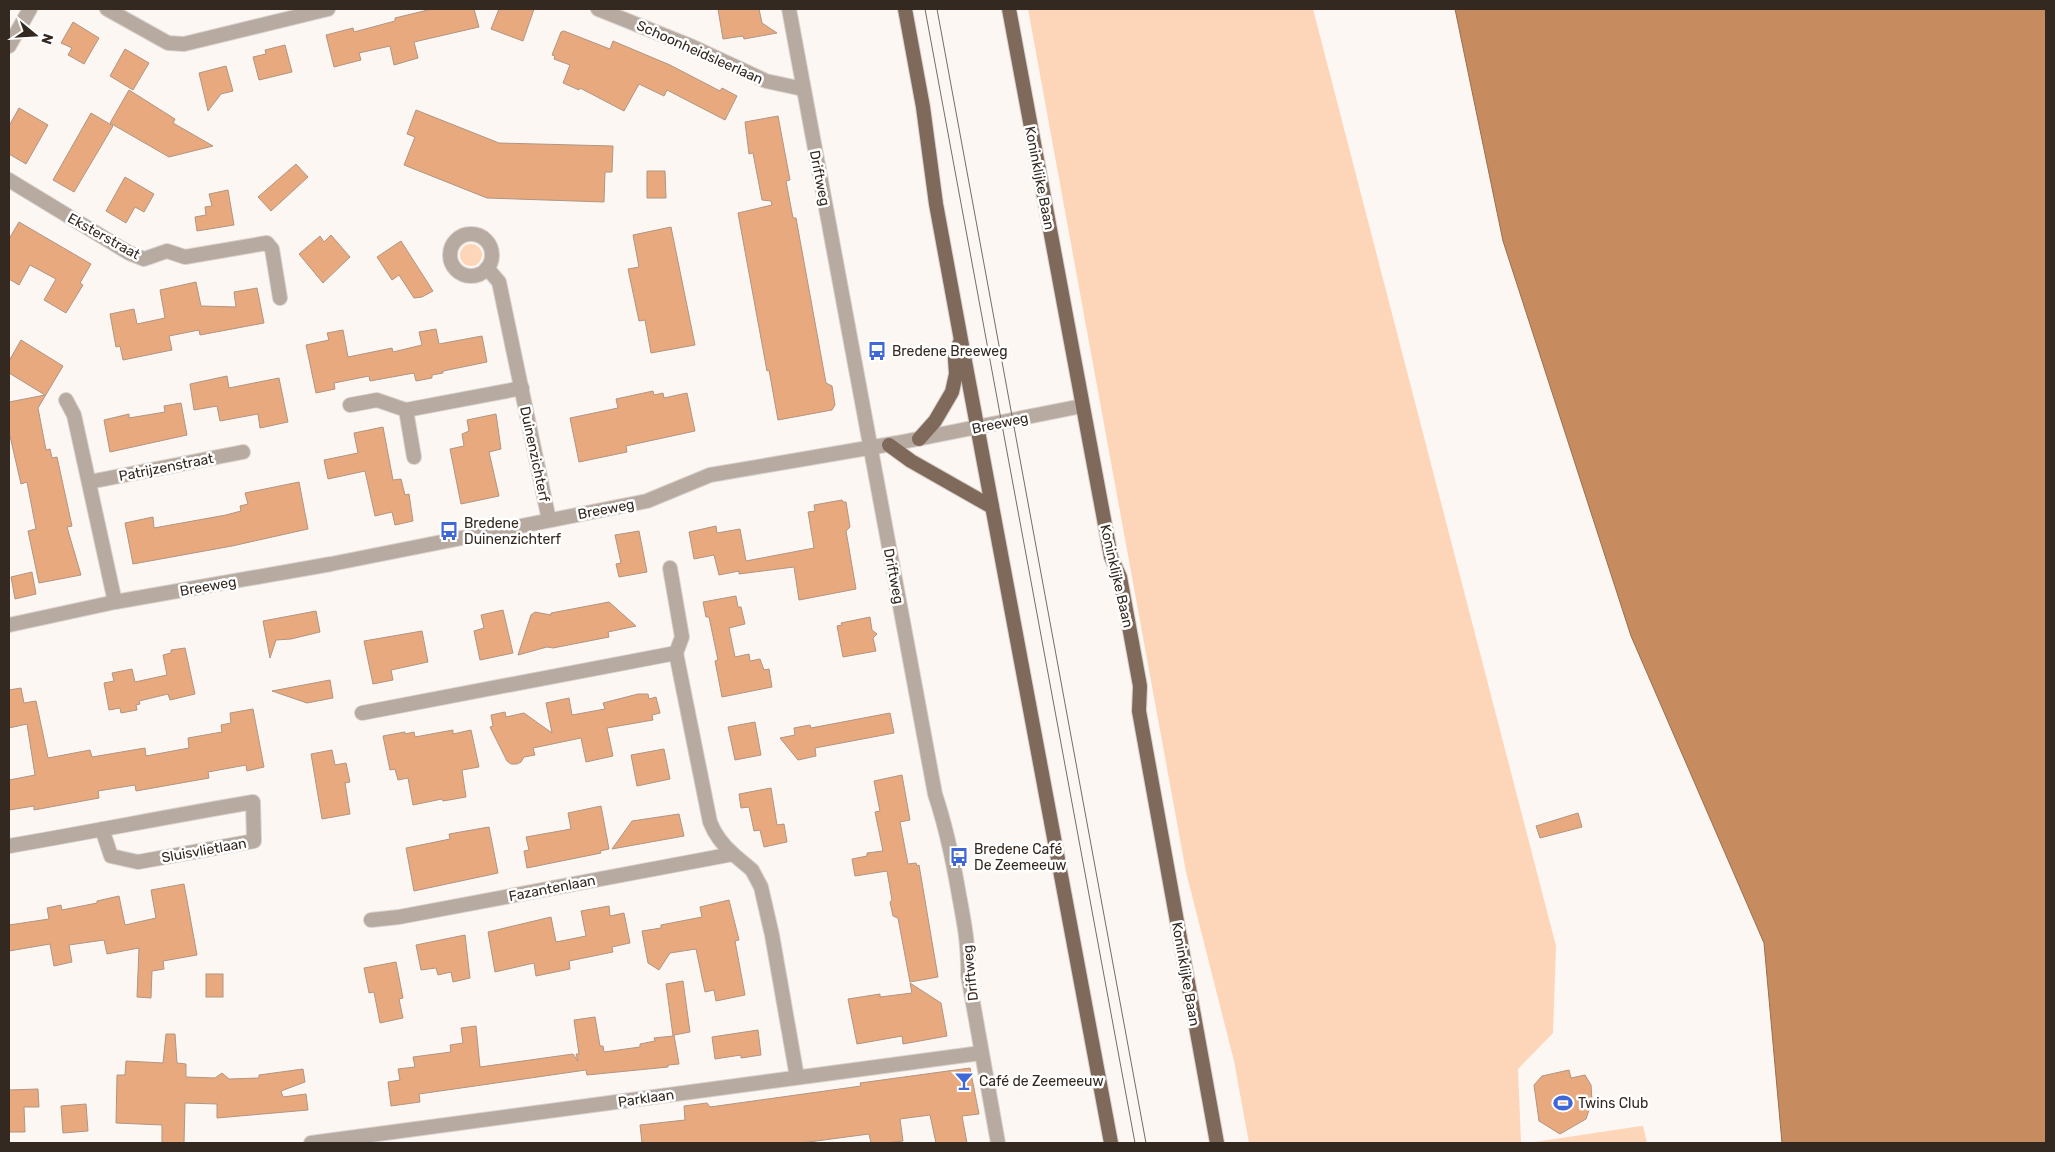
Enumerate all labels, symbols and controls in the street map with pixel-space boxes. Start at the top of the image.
north arrow [10,10,60,60]
street label: Schoonheidsleerlaan [634,17,766,88]
text: N [37,31,57,46]
street label: Koninklijke Baan [1021,125,1058,231]
street label: Driftweg [806,149,833,207]
street label: Eksterstraat [65,210,143,264]
bus stop icon: Bredene Breeweg [866,340,888,362]
place label: Bredene Breeweg [892,343,1008,360]
street label: Duinenzichterf [516,405,553,504]
street label: Breeweg [970,409,1030,438]
street label: Patrijzenstraat [117,450,215,485]
street label: Breeweg [576,496,636,523]
place label: Bredene Duinenzichterf [464,515,562,548]
bus stop icon: Bredene Duinenzichterf [438,520,460,542]
street label: Koninklijke Baan [1096,523,1137,629]
street label: Driftweg [880,547,907,605]
street label: Breeweg [178,573,238,600]
street label: Sluisvlietlaan [160,835,248,866]
place label: Bredene Café De Zeemeeuw [974,841,1067,874]
bus stop icon: Bredene Café De Zeemeeuw [948,846,970,868]
street label: Fazantenlaan [507,872,597,905]
street label: Koninklijke Baan [1168,921,1203,1027]
street label: Driftweg [959,944,982,1002]
bar icon: Café de Zeemeeuw [953,1070,975,1092]
place label: Café de Zeemeeuw [979,1073,1104,1090]
street label: Parklaan [617,1086,675,1111]
sports icon: Twins Club [1552,1092,1574,1114]
place label: Twins Club [1578,1095,1648,1112]

